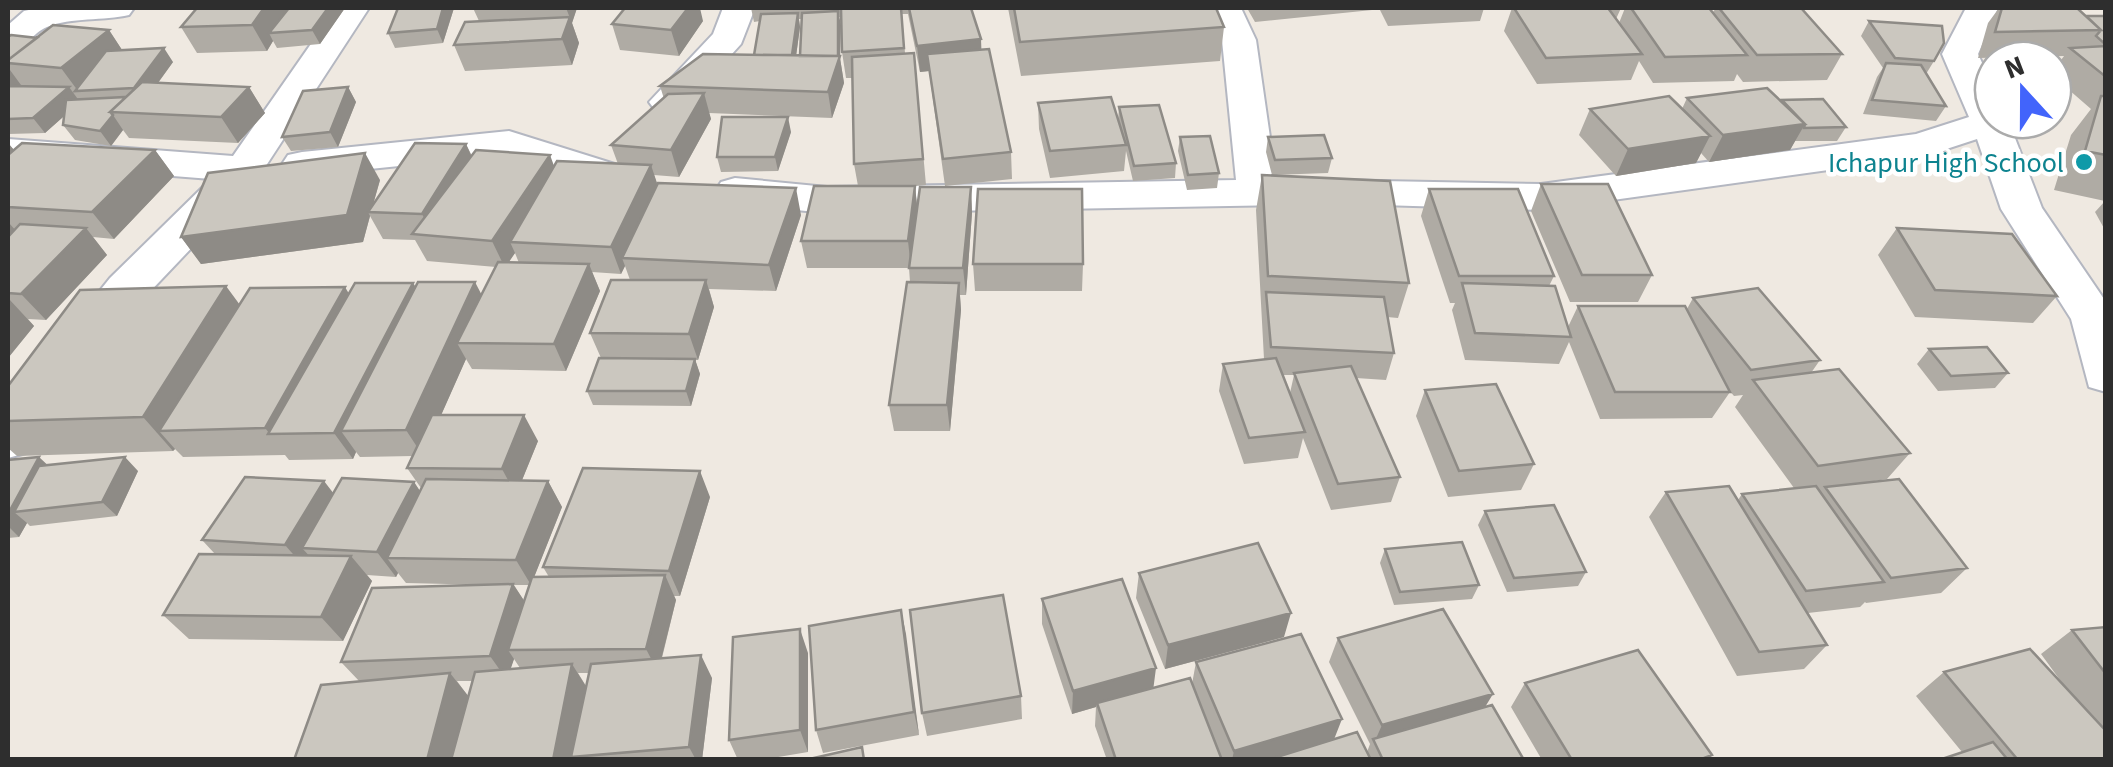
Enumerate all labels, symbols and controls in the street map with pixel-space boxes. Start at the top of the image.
north arrow [1973,40,2073,140]
text: N [1999,46,2030,90]
place label: Ichapur High School [1828,143,2064,183]
marker: Ichapur High School [2073,151,2095,173]

